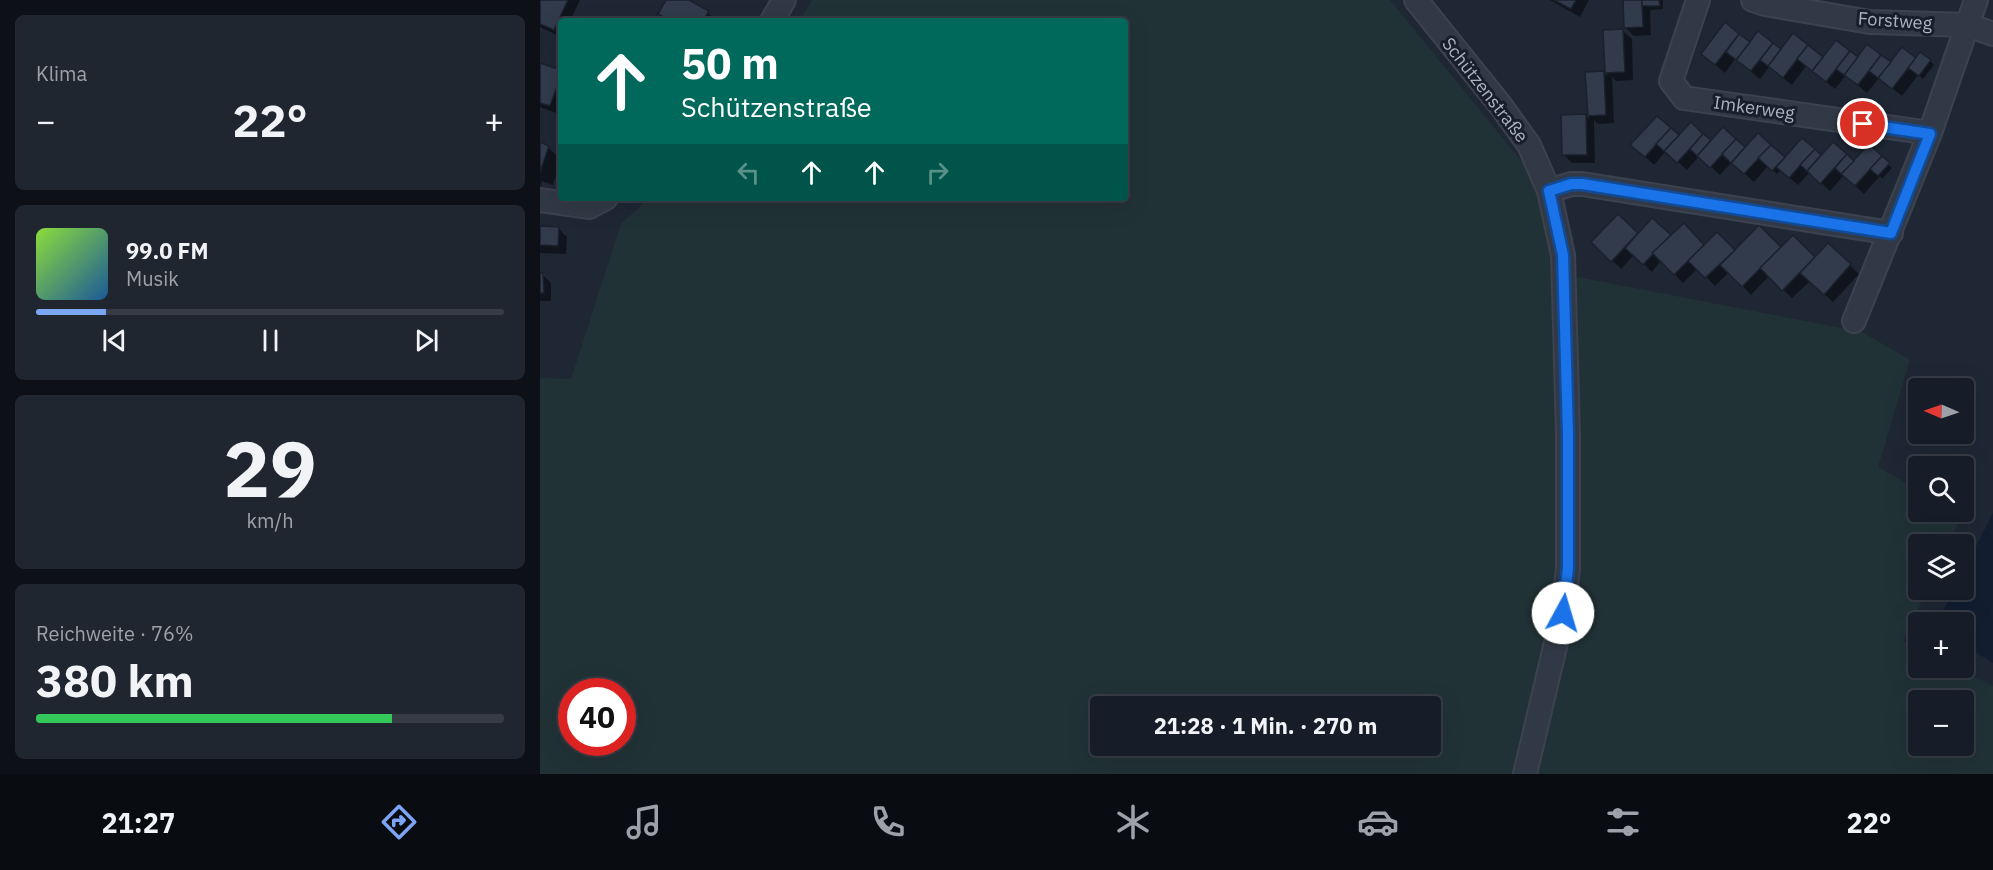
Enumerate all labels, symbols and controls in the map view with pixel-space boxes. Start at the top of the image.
street label: Forstweg [1857,6,1933,35]
street label: Schützenstraße [1437,33,1534,147]
text: 50 m [681,36,779,91]
icon: ahead [582,42,660,120]
text: Klima [36,60,87,87]
text: Schützenstraße [681,89,872,124]
street label: Imkerweg [1712,90,1797,125]
text: 22° [232,91,308,149]
pin [1837,98,1888,149]
text: − [36,99,56,142]
text: + [484,99,504,142]
icon: arrive [1846,107,1879,140]
icon: left [732,156,765,189]
icon: ahead [795,156,828,189]
icon: ahead [858,156,891,189]
icon: right [921,156,954,189]
text: 99.0 FM [126,236,209,265]
text: Musik [126,265,179,292]
icon: previous [98,324,131,357]
icon: pause [254,324,287,357]
icon: next [410,324,443,357]
north arrow [1908,378,1974,444]
map controls [1908,378,1974,756]
text: 29 [223,417,317,518]
button: search [1908,456,1974,522]
text: km/h [246,507,294,534]
button: layers [1908,534,1974,600]
position arrow [1531,581,1595,645]
button: + [1908,612,1974,678]
text: Reichweite · 76% [36,620,193,647]
text: 380 km [36,651,194,709]
speed limit sign: 40 [558,678,636,756]
button: − [1908,690,1974,756]
text: 21:28 · 1 Min. · 270 m [1154,711,1377,740]
icon: directions [378,801,420,843]
icon: music [623,801,665,843]
icon: phone [867,801,909,843]
icon: climate [1112,801,1154,843]
icon: car [1357,801,1399,843]
icon: filters [1602,801,1644,843]
text: 21:27 [101,805,175,840]
text: 22° [1846,805,1892,840]

